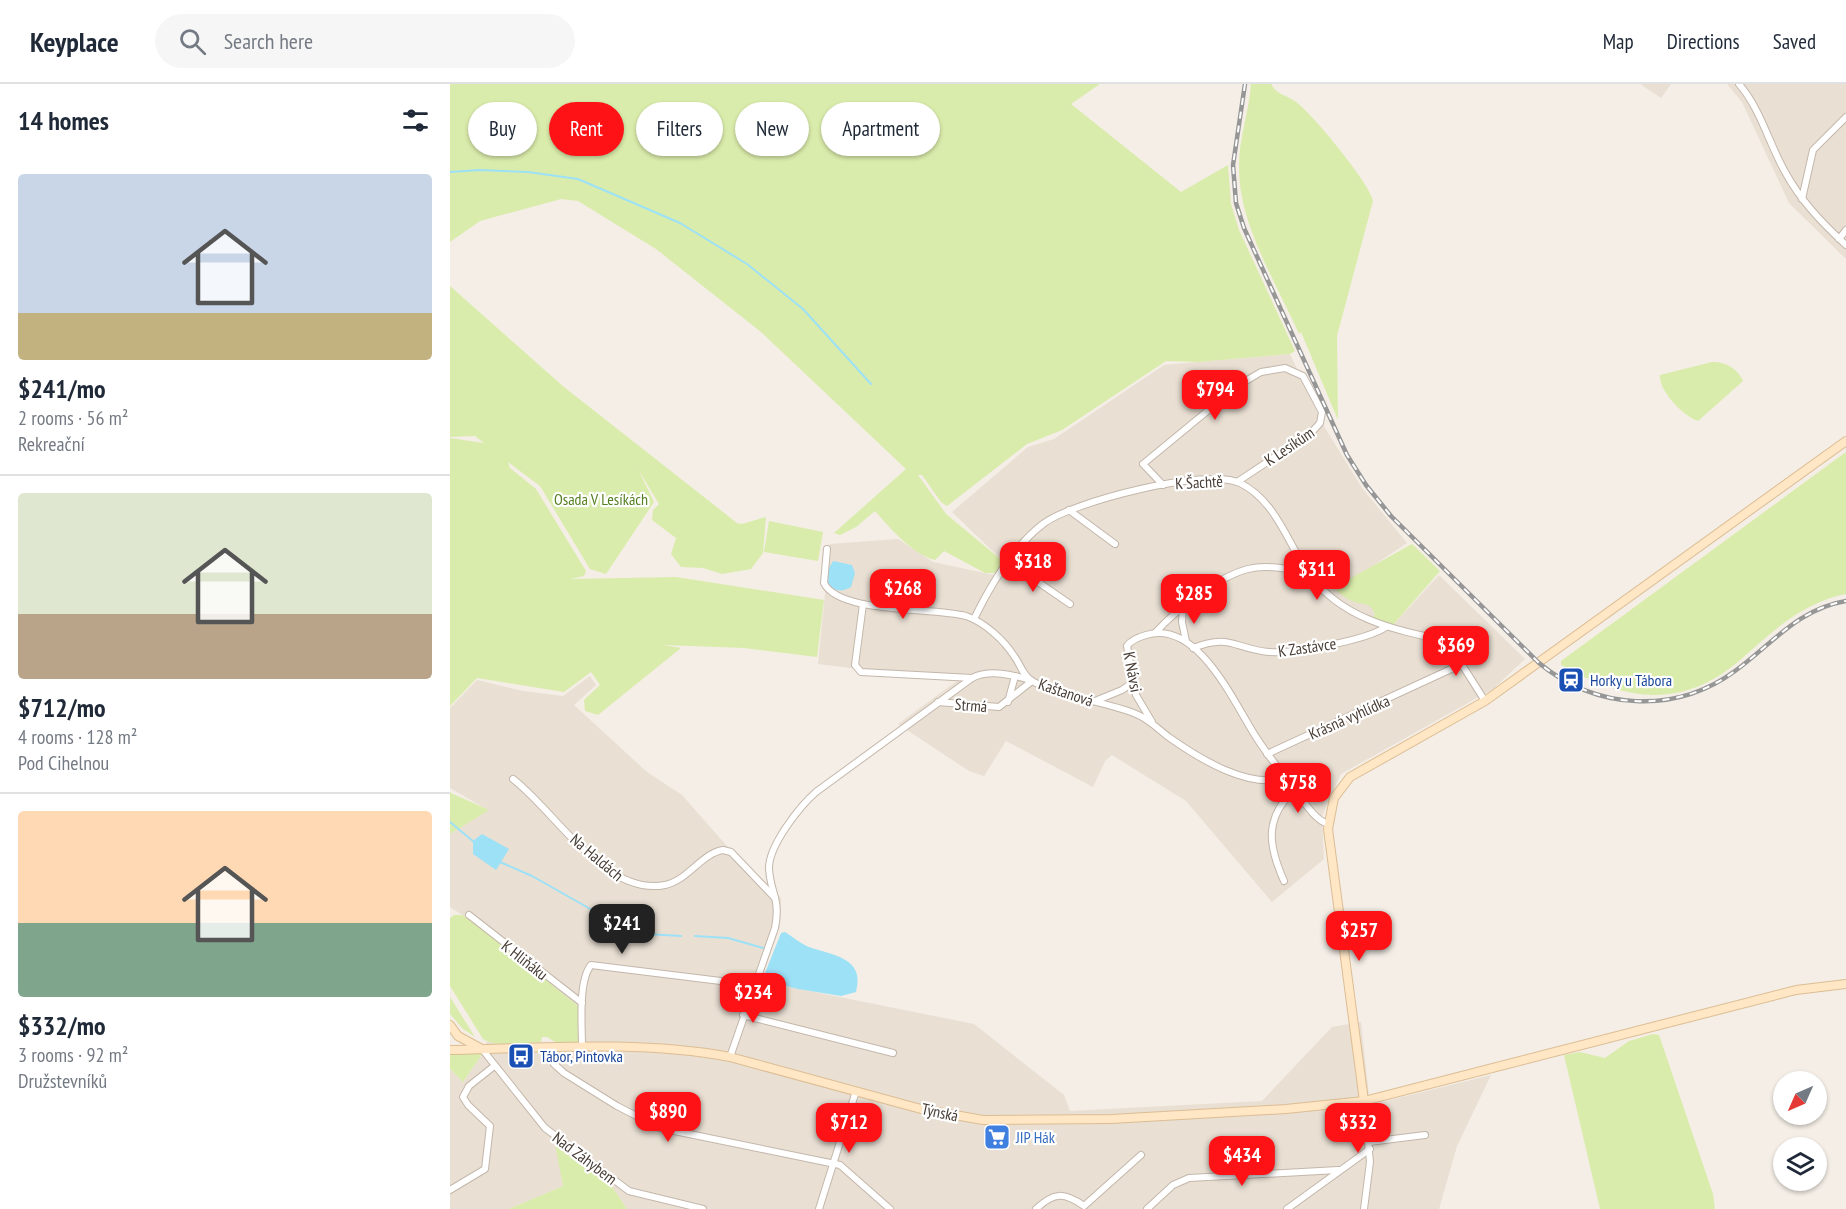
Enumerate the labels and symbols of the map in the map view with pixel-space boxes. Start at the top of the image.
pin: $794 [1179,370,1251,421]
street label: K Lesíkům [1260,422,1318,470]
street label: K Šachtě [1175,471,1223,493]
park label: Osada V Lesíkách [554,489,648,509]
pin: $318 [997,542,1069,593]
pin: $311 [1281,550,1353,601]
pin: $268 [867,569,939,620]
pin: $285 [1158,574,1230,625]
pin: $369 [1420,626,1492,677]
street label: K Zastávce [1277,633,1337,661]
street label: K Návsi [1119,650,1147,694]
station icon: Horky u Tábora [1556,665,1586,695]
place label: Horky u Tábora [1590,670,1672,690]
street label: Kaštanová [1036,673,1096,711]
street label: Krásná vyhlídka [1305,690,1393,744]
street label: Strmá [954,694,988,716]
pin: $758 [1262,763,1334,814]
street label: Na Haldách [566,829,628,885]
pin: $241 [586,904,658,955]
pin: $257 [1323,911,1395,962]
street label: K Hliňáku [498,936,552,984]
pin: $234 [717,973,789,1024]
bus stop icon: Tábor, Pintovka [506,1041,536,1071]
place label: Tábor, Pintovka [540,1046,623,1066]
north arrow [1773,1071,1827,1125]
pin: $890 [632,1092,704,1143]
street label: Týnská [920,1098,960,1126]
pin: $712 [813,1103,885,1154]
pin: $332 [1322,1103,1394,1154]
supermarket icon: JIP Hák [982,1122,1012,1152]
street label: Nad Záhybem [549,1127,621,1189]
place label: JIP Hák [1015,1127,1056,1147]
pin: $434 [1206,1136,1278,1187]

